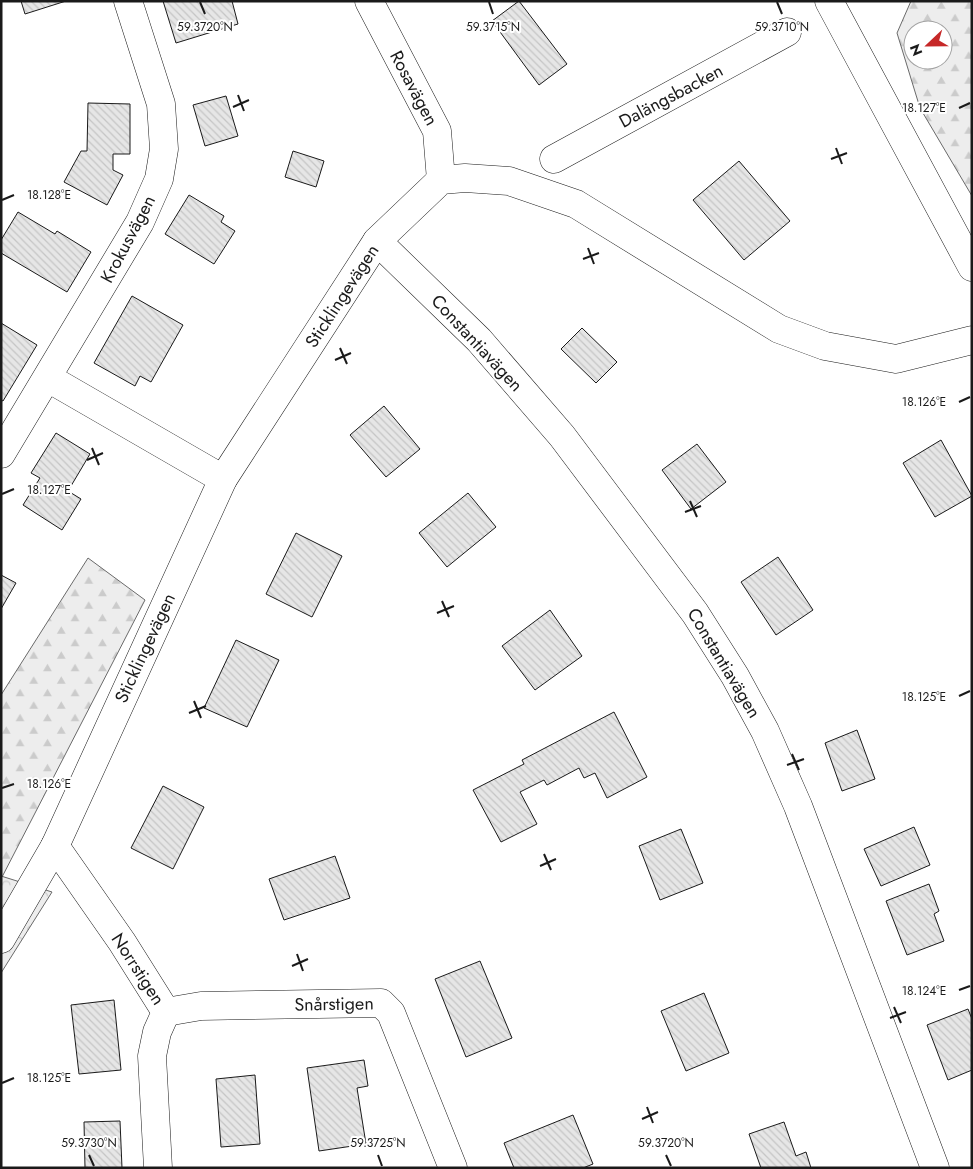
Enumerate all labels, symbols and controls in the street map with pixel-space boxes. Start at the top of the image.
text: 59.3720°N [177,18,233,36]
text: 59.3715°N [466,18,520,36]
text: 59.3710°N [755,18,809,36]
north arrow [903,20,953,70]
text: N [905,41,927,59]
street label: Rosavägen [383,46,445,130]
street label: Dalängsbacken [614,58,728,134]
text: 18.127°E [902,99,946,117]
text: 18.128°E [27,186,71,204]
street label: Krokusvägen [94,191,162,287]
street label: Sticklingevägen [299,239,385,353]
street label: Constantiavägen [425,289,529,397]
text: 18.126°E [902,393,946,411]
text: 18.127°E [27,481,71,499]
street label: Sticklingevägen [108,589,182,707]
street label: Constantiavägen [681,603,767,723]
text: 18.125°E [902,688,946,706]
text: 18.126°E [27,775,71,793]
street label: Norrstigen [105,928,171,1010]
text: 18.124°E [902,982,946,1000]
street label: Snårstigen [294,990,374,1018]
text: 18.125°E [27,1069,71,1087]
text: 59.3730°N [61,1134,117,1152]
text: 59.3725°N [350,1134,406,1152]
text: 59.3720°N [638,1134,694,1152]

